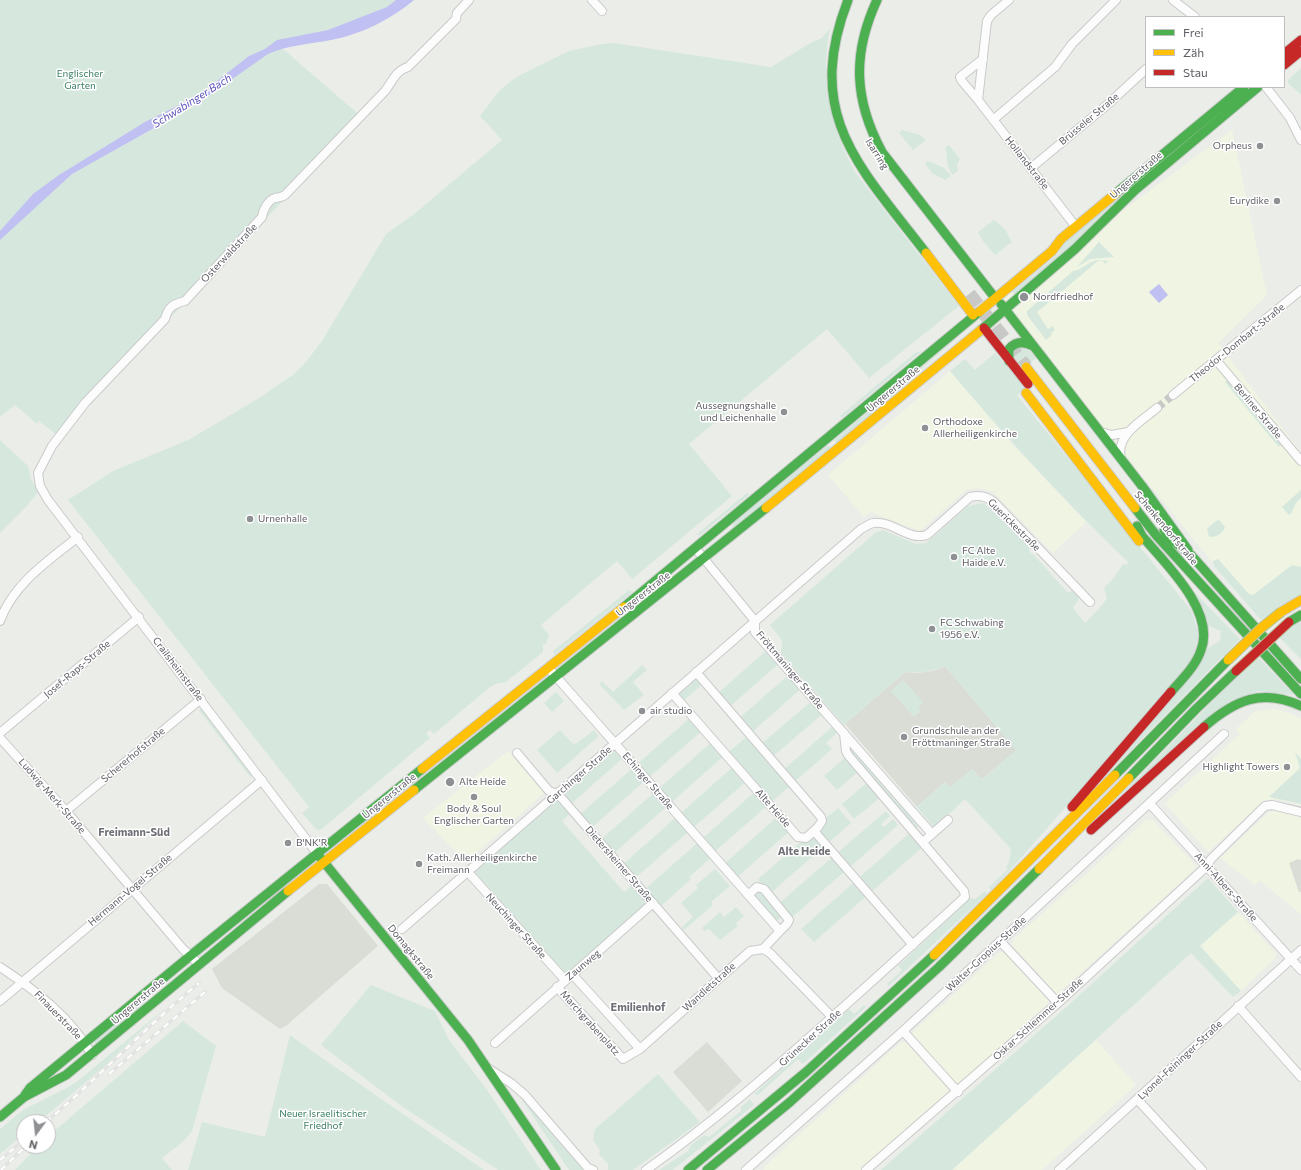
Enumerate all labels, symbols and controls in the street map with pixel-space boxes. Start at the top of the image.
legend [1145,16,1285,88]
text: Frei [1183,25,1204,39]
text: Zäh [1183,45,1204,59]
text: Stau [1183,65,1208,79]
park label: Englischer Garten [57,68,103,92]
water label: Schwabinger Bach [150,71,234,131]
street label: Brüsseler Straße [1057,90,1121,148]
street label: Hollandstraße [1002,134,1052,192]
street label: Isarring [863,136,891,172]
place label: Orpheus [1213,140,1252,152]
marker: Orpheus [1255,141,1265,151]
street label: Ungererstraße [1107,149,1165,201]
place label: Eurydike [1230,195,1269,207]
marker: Eurydike [1272,196,1282,206]
street label: Osterwaldstraße [199,221,259,285]
marker: Nordfriedhof [1018,291,1030,303]
place label: Nordfriedhof [1033,291,1093,303]
street label: Theodor-Dombart-Straße [1187,301,1287,385]
street label: Ungererstraße [864,363,922,415]
street label: Berliner Straße [1232,381,1284,441]
place label: Aussegnungshalle und Leichenhalle [696,400,776,424]
marker: Aussegnungshalle und Leichenhalle [779,407,789,417]
place label: Orthodoxe Allerheiligenkirche [933,416,1017,440]
marker: Orthodoxe Allerheiligenkirche [920,423,930,433]
street label: Schenkendorfstraße [1132,489,1200,567]
street label: Guerickestraße [985,496,1043,554]
place label: Urnenhalle [258,513,307,525]
marker: Urnenhalle [245,514,255,524]
place label: FC Alte Haide e.V. [962,545,1006,568]
marker: FC Alte Haide e.V. [949,552,959,562]
street label: Ungererstraße [613,569,673,619]
place label: FC Schwabing 1956 e.V. [940,617,1004,640]
marker: FC Schwabing 1956 e.V. [927,624,937,634]
street label: Fröttmaninger Straße [754,628,826,712]
street label: Crailsheimstraße [150,635,206,703]
street label: Josef-Raps-Straße [41,638,113,700]
place label: air studio [650,705,692,717]
marker: air studio [637,706,647,716]
street label: Schererhofstraße [99,725,167,785]
place label: Grundschule an der Fröttmaninger Straße [912,725,1010,748]
marker: Grundschule an der Fröttmaninger Straße [899,732,909,742]
street label: Garchinger Straße [544,744,614,806]
street label: Echinger Straße [620,750,676,812]
street label: Ludwig-Merk-Straße [16,756,88,836]
place label: Highlight Towers [1203,761,1279,773]
marker: Highlight Towers [1282,762,1292,772]
street label: Ungererstraße [360,771,418,821]
marker: Alte Heide [444,776,456,788]
place label: Alte Heide [459,776,506,788]
street label: Alte Heide [753,786,793,830]
marker: Body & Soul Englischer Garten [469,792,479,802]
place label: Body & Soul Englischer Garten [434,803,514,826]
street label: Dietersheimer Straße [583,824,655,904]
district label: Freimann-Süd [98,825,170,839]
place label: B'NK'R [296,837,327,849]
marker: B'NK'R [283,838,293,848]
district label: Alte Heide [778,844,830,858]
street label: Anni-Albers-Straße [1192,850,1260,924]
street label: Hermann-Vogel-Straße [86,851,174,929]
place label: Kath. Allerheiligenkirche Freimann [427,852,537,876]
marker: Kath. Allerheiligenkirche Freimann [414,859,424,869]
street label: Neuchinger Straße [483,891,549,961]
street label: Walter-Gropius-Straße [943,914,1029,994]
street label: Domagkstraße [385,922,437,982]
street label: Zaunweg [563,947,603,983]
street label: Wandletstraße [680,960,738,1014]
street label: Ungererstraße [109,975,167,1027]
street label: Oskar-Schlemmer-Straße [990,975,1086,1063]
street label: Finauerstraße [32,988,84,1042]
street label: Marchgrabenplatz [558,988,622,1058]
district label: Emilienhof [611,1000,665,1014]
street label: Grünecker Straße [776,1007,844,1069]
street label: Lyonel-Feininger-Straße [1135,1018,1225,1102]
park label: Neuer Israelitischer Friedhof [279,1108,367,1132]
north arrow [16,1114,56,1154]
text: N [27,1138,39,1152]

